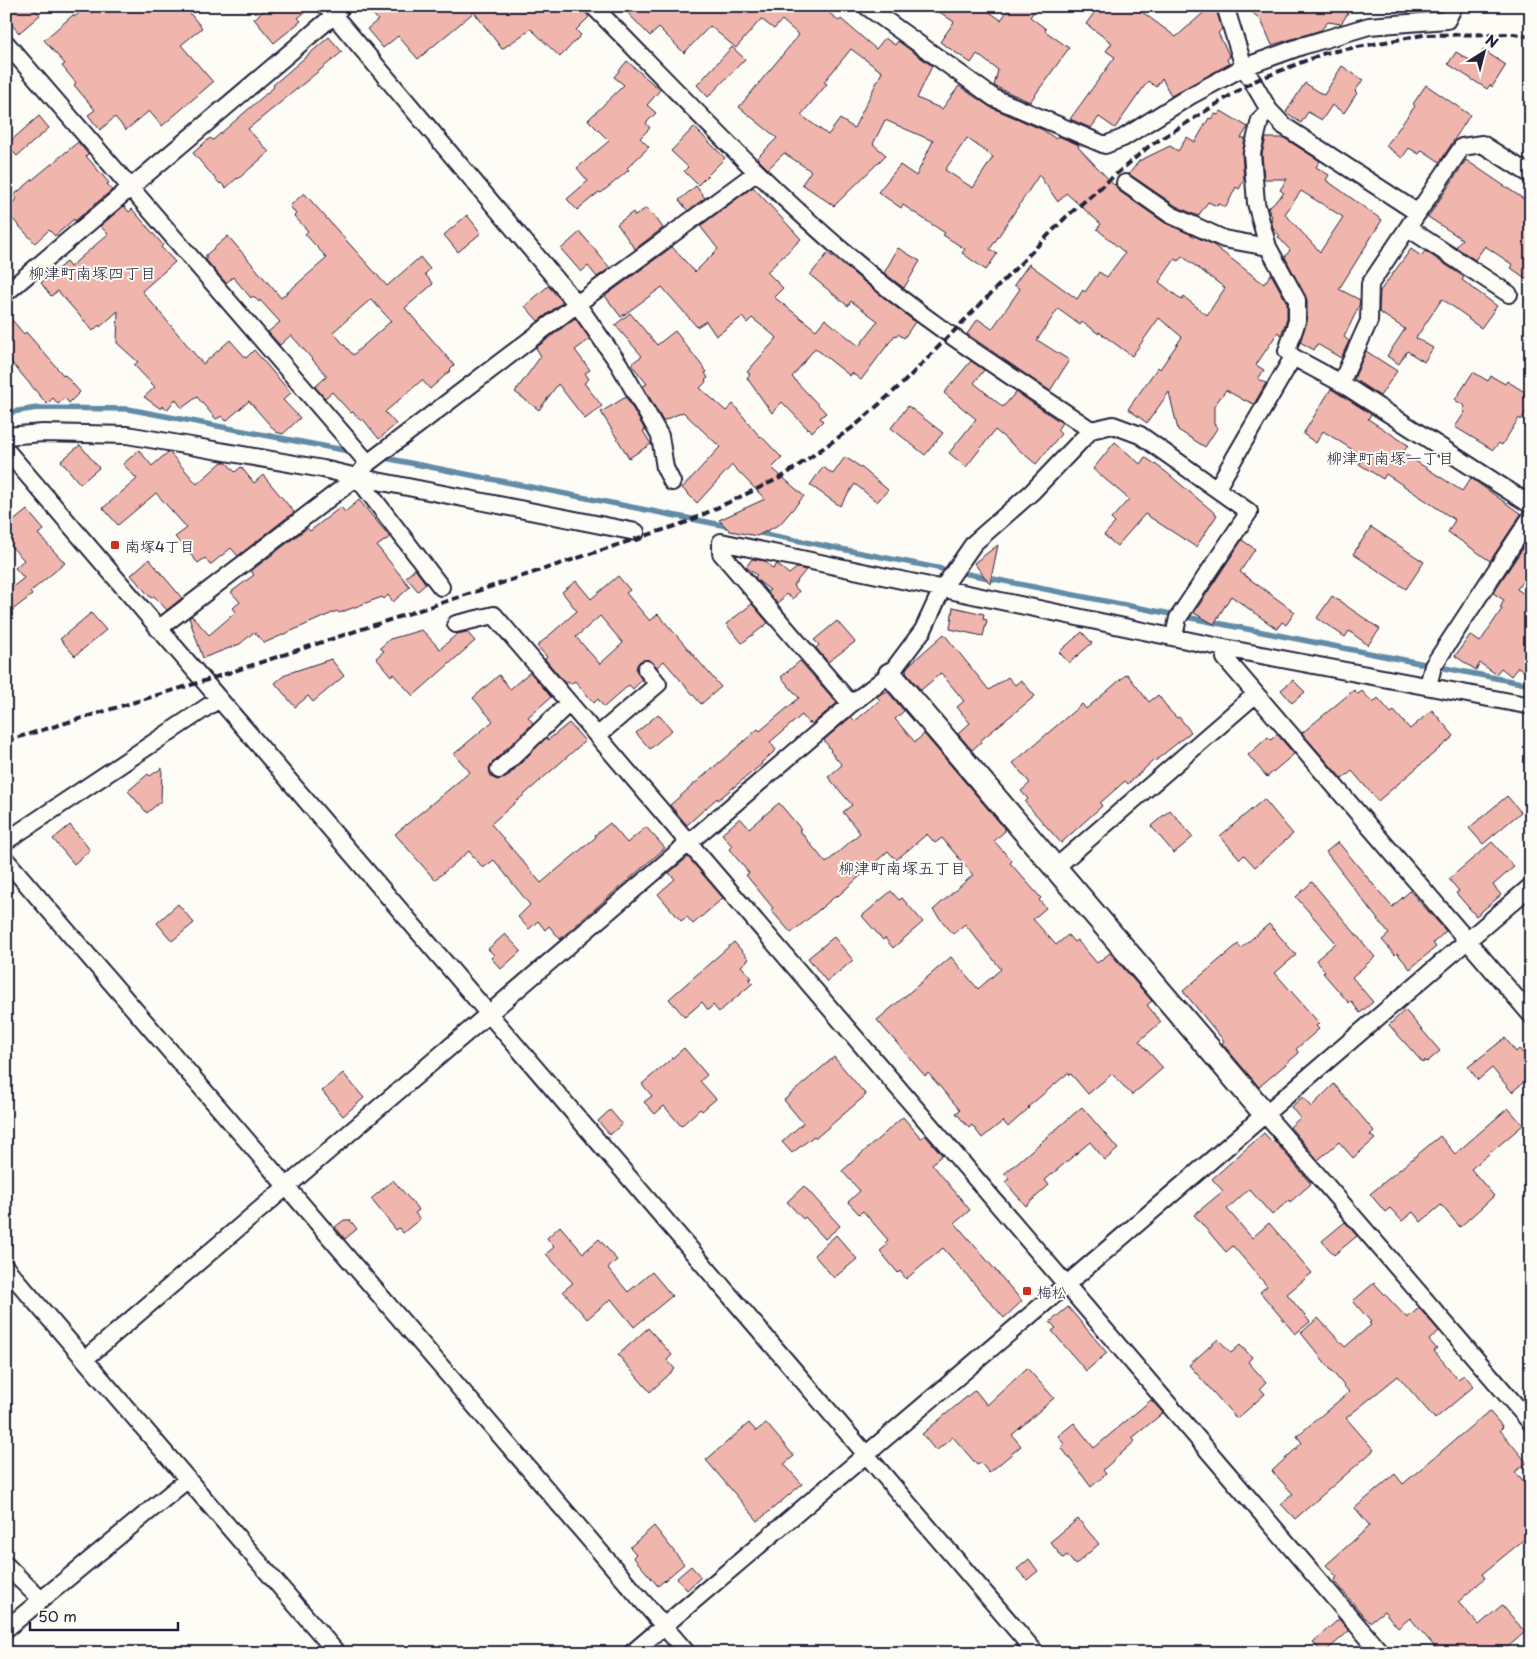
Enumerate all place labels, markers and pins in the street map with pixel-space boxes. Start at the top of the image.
place label: 南塚4丁目 [125,534,195,557]
marker: 南塚4丁目 [109,539,121,551]
place label: 梅松 [1037,1280,1067,1303]
marker: 梅松 [1021,1285,1033,1297]

